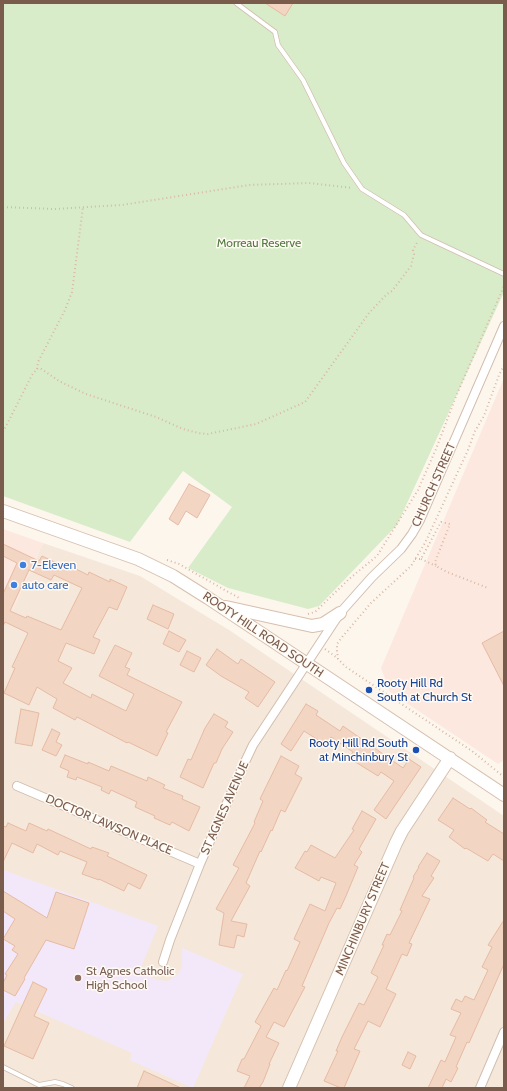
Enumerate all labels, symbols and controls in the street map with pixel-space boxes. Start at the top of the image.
park label: Morreau Reserve [217,236,301,250]
street label: CHURCH STREET [409,441,459,529]
place label: 7-Eleven [31,558,76,572]
marker: 7-Eleven [18,560,28,570]
place label: auto care [22,578,68,592]
marker: auto care [9,580,19,590]
street label: ROOTY HILL ROAD SOUTH [200,589,326,681]
place label: Rooty Hill Rd South at Church St [377,676,472,704]
marker: Rooty Hill Rd South at Church St [364,685,374,695]
place label: Rooty Hill Rd South at Minchinbury St [309,736,408,764]
marker: Rooty Hill Rd South at Minchinbury St [411,745,421,755]
street label: ST AGNES AVENUE [198,759,252,857]
street label: DOCTOR LAWSON PLACE [43,792,175,858]
street label: MINCHINBURY STREET [333,860,393,978]
place label: St Agnes Catholic High School [86,964,174,992]
marker: St Agnes Catholic High School [73,973,83,983]

